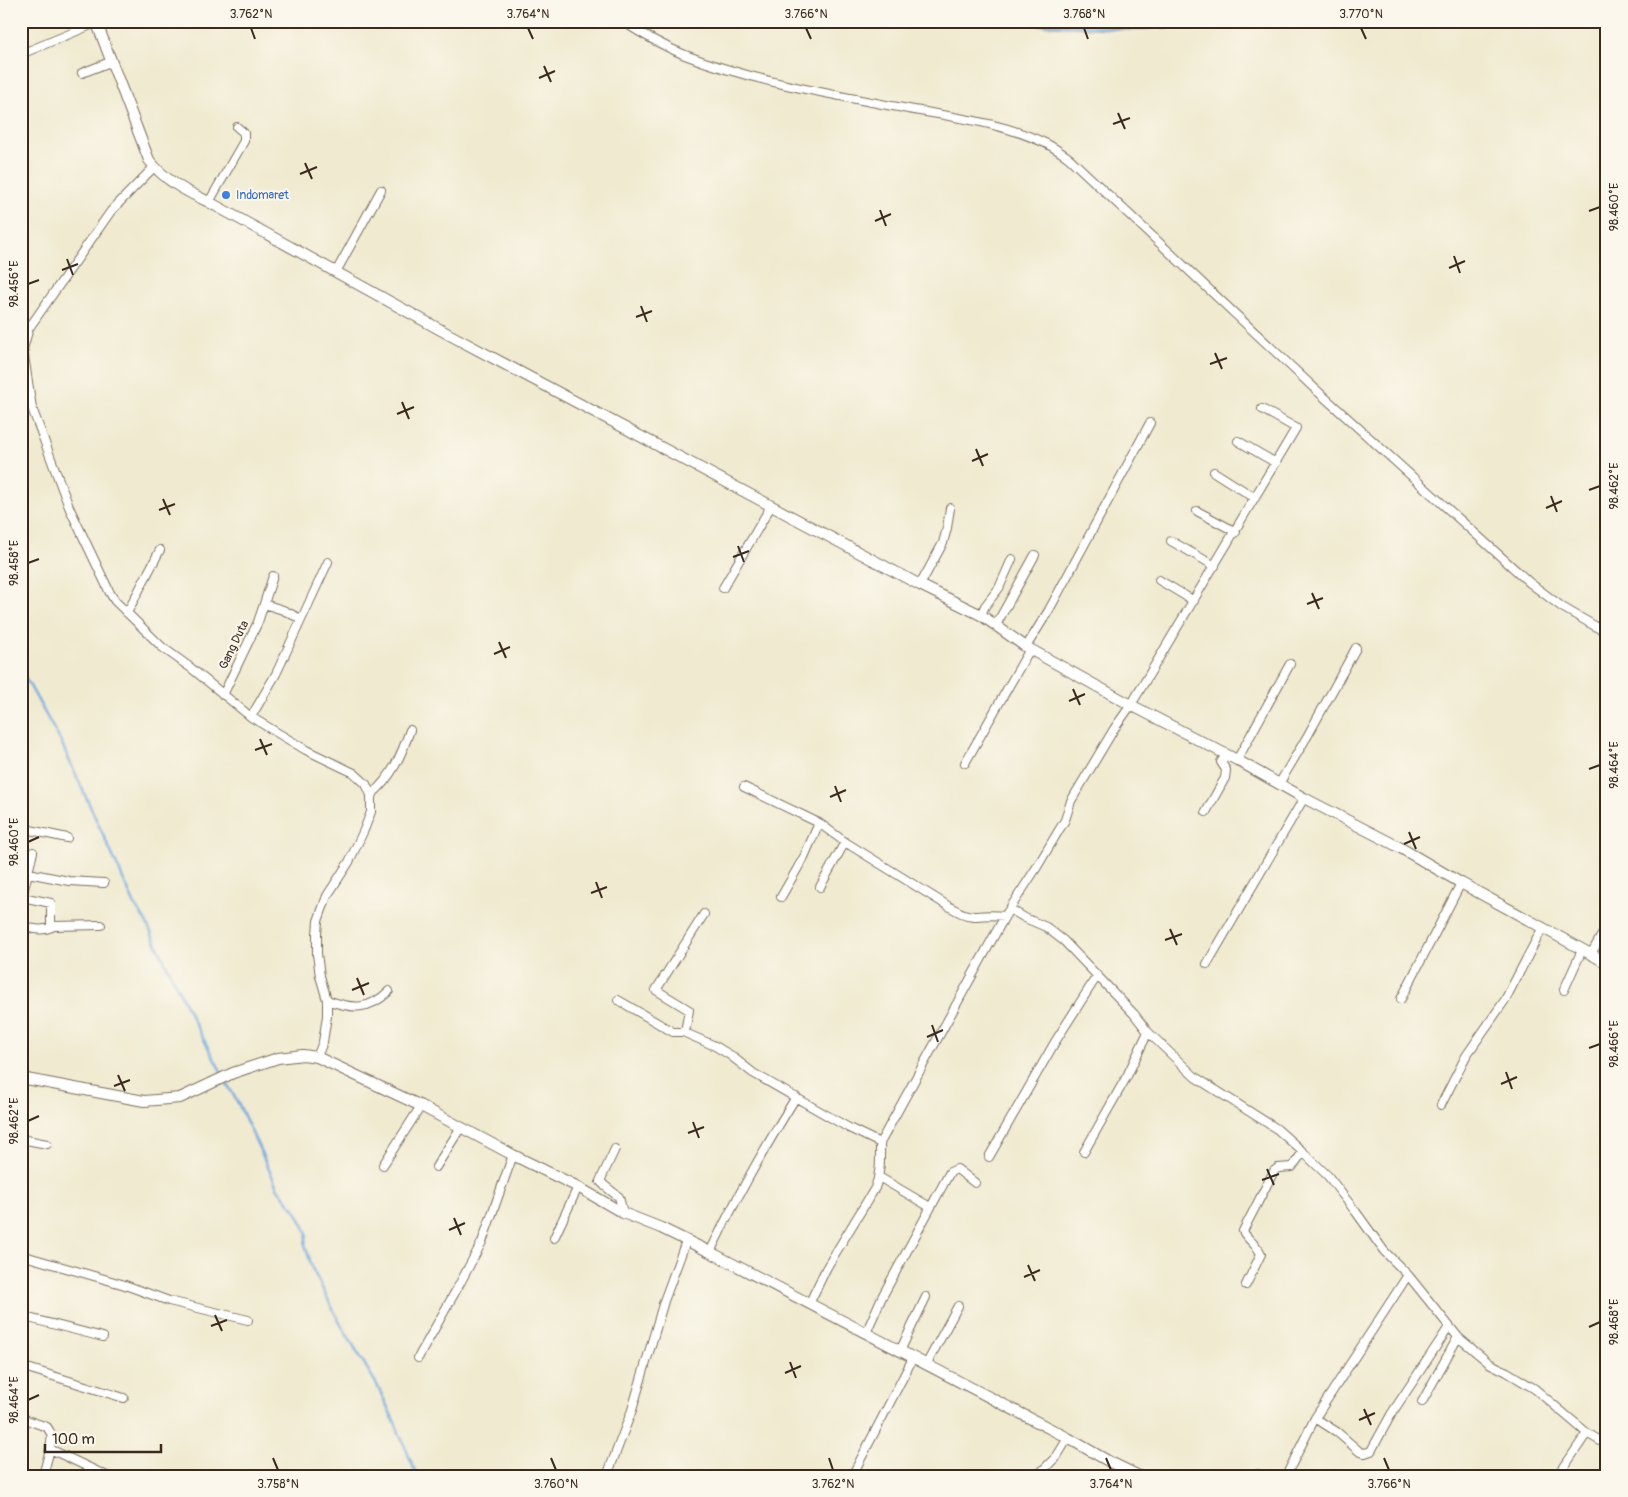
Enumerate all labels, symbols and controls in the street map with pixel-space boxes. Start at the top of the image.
text: 3.762°N [230,7,272,22]
text: 3.764°N [507,7,549,22]
text: 3.766°N [784,7,828,22]
text: 3.768°N [1063,7,1105,22]
text: 3.770°N [1339,7,1383,22]
text: 98.460°E [1607,183,1622,231]
place label: Indomaret [236,188,289,203]
marker: Indomaret [220,189,232,201]
text: 98.456°E [7,261,22,307]
text: 98.462°E [1607,462,1622,510]
text: 98.458°E [7,540,22,586]
street label: Gang Duta [216,618,252,672]
text: 98.464°E [1607,741,1622,789]
text: 98.460°E [7,818,22,866]
text: 98.466°E [1607,1020,1622,1068]
text: 98.462°E [7,1097,22,1145]
text: 98.468°E [1607,1299,1622,1345]
text: 98.464°E [7,1376,22,1424]
scale bar [45,1422,161,1454]
text: 100 m [52,1430,95,1449]
text: 3.758°N [257,1477,299,1492]
text: 3.760°N [534,1477,578,1492]
text: 3.762°N [812,1477,854,1492]
text: 3.764°N [1090,1477,1132,1492]
text: 3.766°N [1367,1477,1411,1492]

